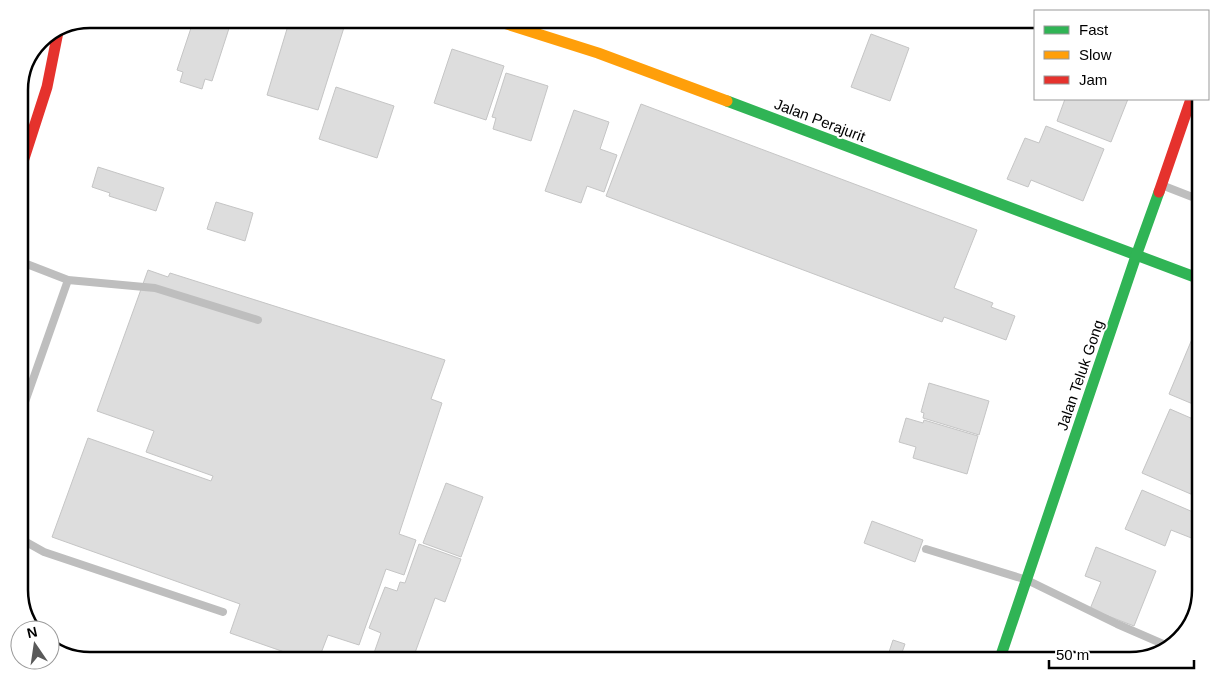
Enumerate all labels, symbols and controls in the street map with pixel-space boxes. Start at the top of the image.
legend [1034,10,1209,100]
text: Fast [1079,21,1109,38]
text: Slow [1079,46,1112,63]
text: Jam [1079,71,1107,88]
street label: Jalan Perajurit [772,95,869,145]
street label: Jalan Teluk Gong [1053,318,1107,432]
north arrow [10,620,60,670]
text: N [25,623,39,641]
scale bar [1049,638,1194,670]
text: 50 m [1056,646,1089,663]

